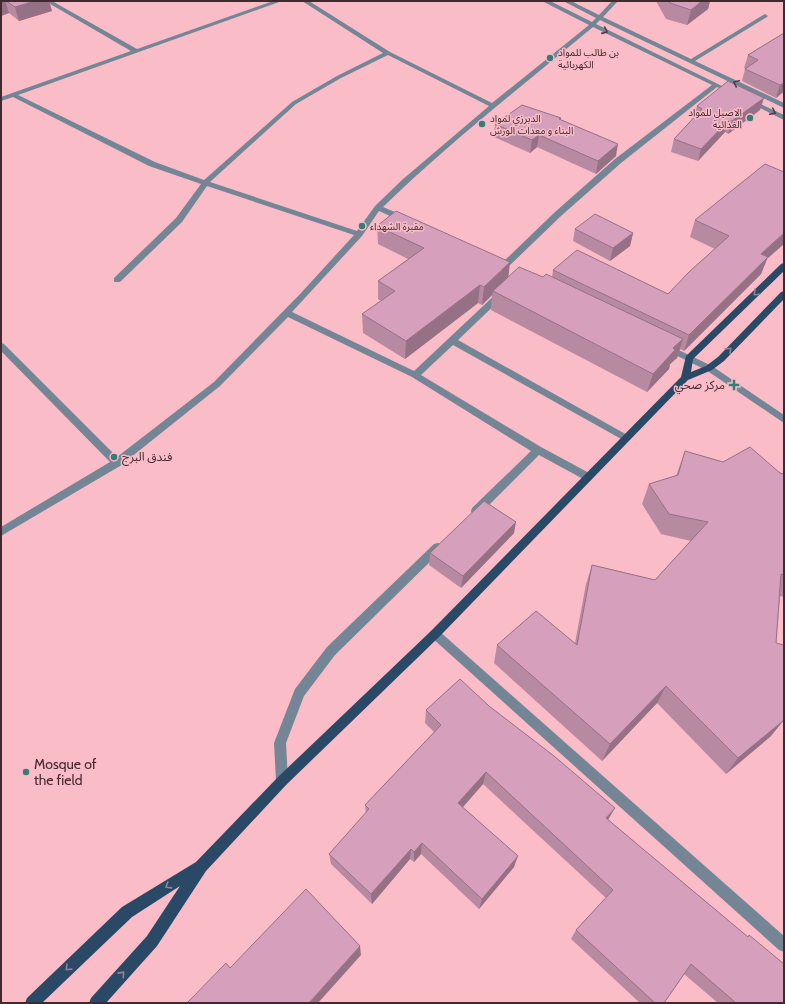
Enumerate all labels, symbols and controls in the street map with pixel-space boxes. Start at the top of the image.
one-way arrow [601,26,609,34]
place label: بن طالب للمواد الكهربائية [558,46,619,71]
marker: بن طالب للمواد الكهربائية [545,53,555,63]
one-way arrow [733,80,740,88]
place label: الاصيل للمواد الغذائية [688,106,742,131]
one-way arrow [768,107,776,115]
place label: الدبرزي لمواد البناء و معدات الورش [490,112,573,137]
marker: الاصيل للمواد الغذائية [745,113,755,123]
marker: الدبرزي لمواد البناء و معدات الورش [477,119,487,129]
place label: مقبرة الشهداء [370,220,424,233]
marker: مقبرة الشهداء [357,221,367,231]
one-way arrow [753,288,761,296]
one-way arrow [724,347,732,355]
place label: مركز صحي [675,377,725,395]
marker: مركز صحي [728,379,740,391]
place label: فندق البرج [122,449,172,466]
marker: فندق البرج [109,452,119,462]
place label: Mosque of the field [34,755,97,789]
marker: Mosque of the field [21,767,31,777]
one-way arrow [165,882,172,889]
one-way arrow [65,964,73,971]
one-way arrow [117,971,125,979]

